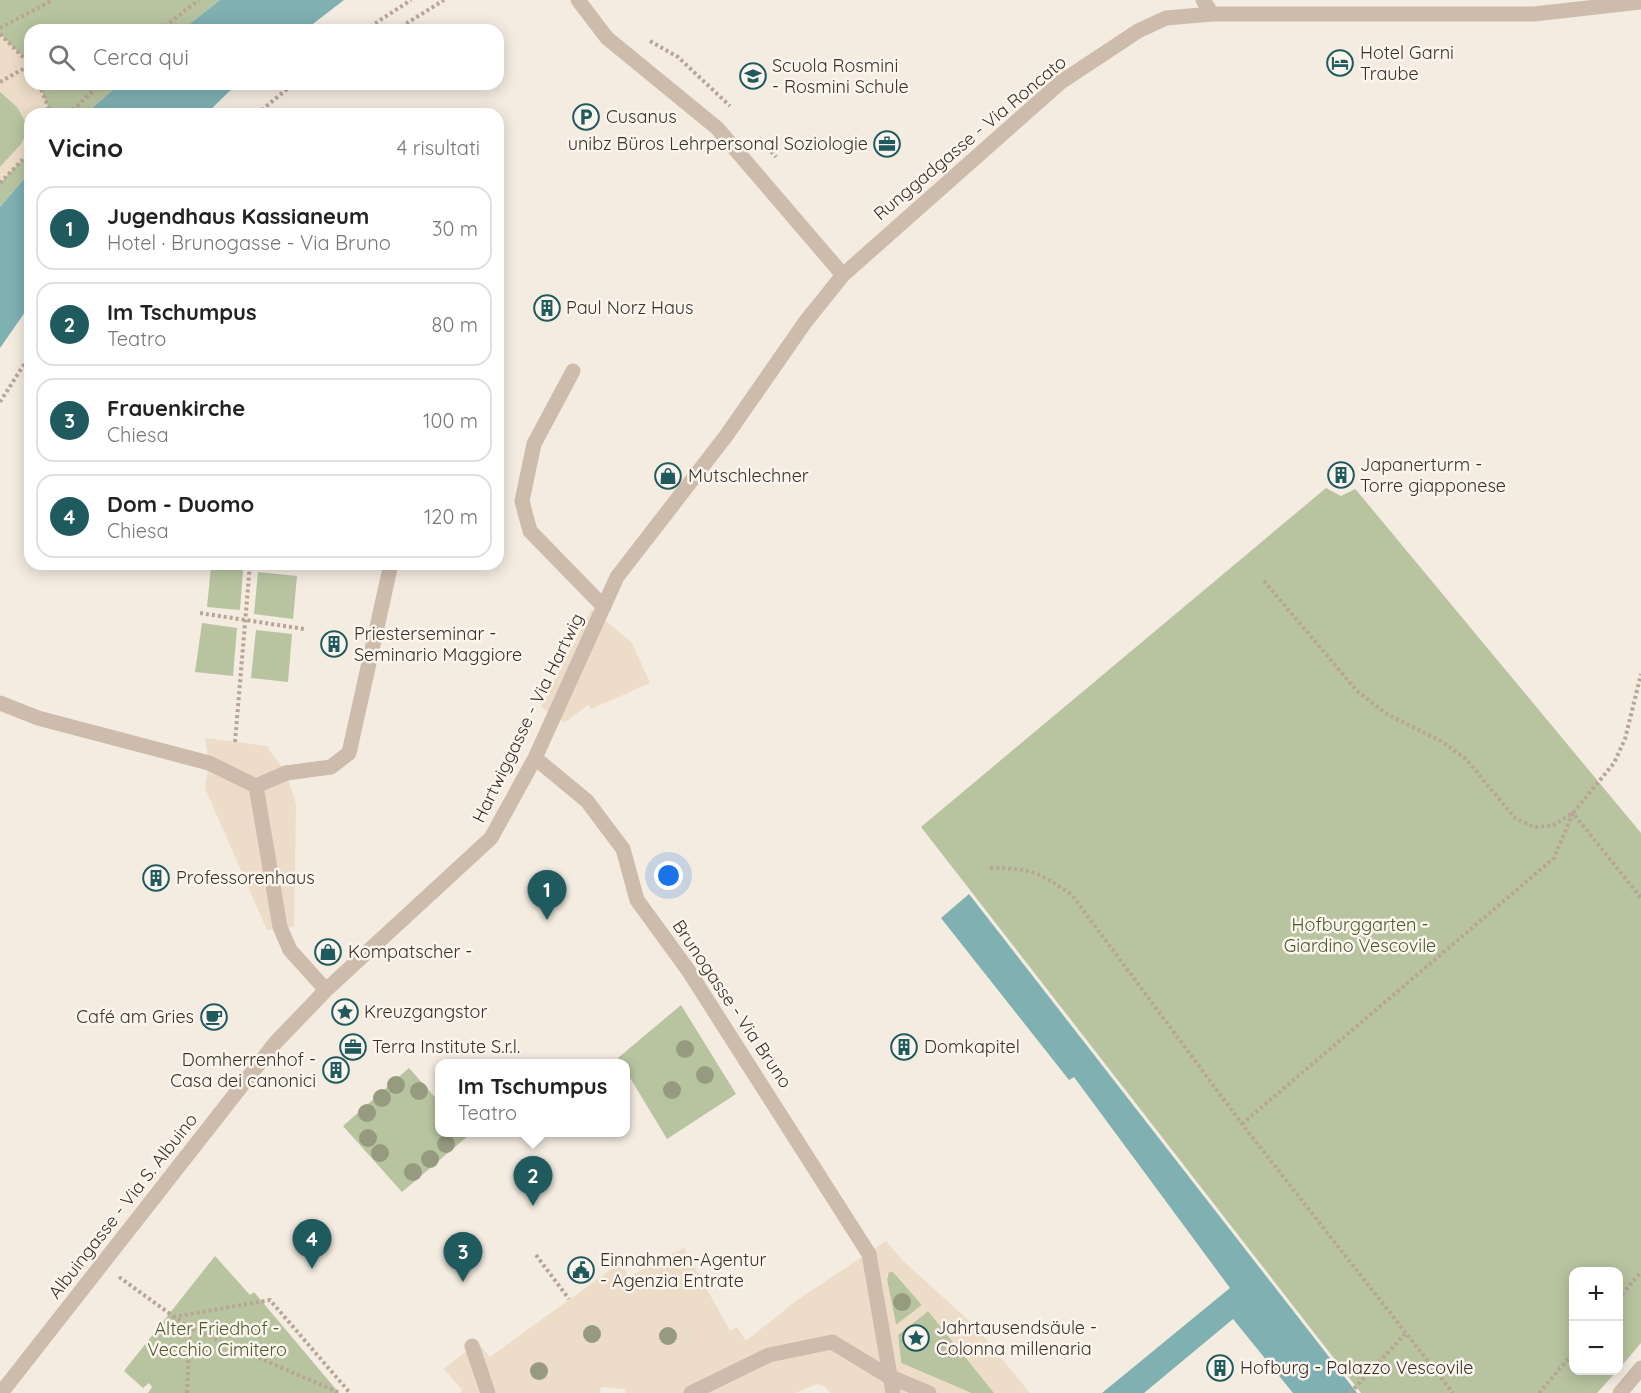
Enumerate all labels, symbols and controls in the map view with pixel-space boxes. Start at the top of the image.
search box [24,24,504,90]
icon: search [45,41,78,74]
place label: Hotel Garni Traube [1360,41,1454,85]
text: Cerca qui [93,43,189,71]
hotel icon: Hotel Garni Traube [1325,48,1355,78]
street label: Runggadgasse - Via Roncato [869,50,1071,225]
place label: Scuola Rosmini - Rosmini Schule [772,54,909,98]
school or university icon: Scuola Rosmini - Rosmini Schule [738,61,768,91]
parking icon: Cusanus [571,102,601,132]
place label: Cusanus [606,105,677,128]
office icon: unibz Büros Lehrpersonal Soziologie [872,129,902,159]
text: Vicino [48,131,123,164]
place label: unibz Büros Lehrpersonal Soziologie [568,132,868,155]
text: 4 risultati [397,135,480,160]
text: Jugendhaus Kassianeum [107,202,369,230]
text: 1 [66,216,73,241]
text: 30 m [432,216,478,241]
text: Hotel · Brunogasse - Via Bruno [107,230,391,255]
building icon: Paul Norz Haus [532,293,562,323]
place label: Paul Norz Haus [566,296,693,319]
text: Im Tschumpus [107,298,257,326]
text: 2 [64,312,75,337]
text: 80 m [432,312,478,337]
text: Teatro [107,326,166,351]
text: Frauenkirche [107,394,245,422]
text: 3 [64,408,75,433]
text: 100 m [423,408,478,433]
text: Chiesa [107,422,169,447]
place label: Japanerturm - Torre giapponese [1360,453,1506,497]
building icon: Japanerturm - Torre giapponese [1326,460,1356,490]
shop icon: Mutschlechner [653,461,683,491]
place label: Mutschlechner [688,464,809,487]
text: Dom - Duomo [107,490,254,518]
text: 4 [64,504,75,529]
text: 120 m [424,504,478,529]
text: Chiesa [107,518,169,543]
street label: Hartwiggasse - Via Hartwig [467,609,588,826]
place label: Priesterseminar - Seminario Maggiore [354,622,522,666]
building icon: Priesterseminar - Seminario Maggiore [319,629,349,659]
your location [654,861,683,890]
building icon: Professorenhaus [141,863,171,893]
place label: Professorenhaus [176,866,315,889]
pin: 1 [528,870,566,920]
park label: Hofburggarten - Giardino Vescovile [1284,913,1436,957]
street label: Brunogasse - Via Bruno [668,915,797,1092]
shop icon: Kompatscher - [313,937,343,967]
place label: Kompatscher - [348,940,472,963]
place icon: Kreuzgangstor [330,997,360,1027]
place label: Kreuzgangstor [364,1000,487,1023]
cafe icon: Café am Gries [199,1002,229,1032]
place label: Café am Gries [76,1005,194,1028]
office icon: Terra Institute S.r.l. [338,1032,368,1062]
building icon: Domkapitel [889,1032,919,1062]
place label: Terra Institute S.r.l. [372,1035,520,1058]
place label: Domkapitel [924,1035,1020,1058]
place label: Domherrenhof - Casa dei canonici [170,1048,316,1092]
building icon: Domherrenhof - Casa dei canonici [321,1055,351,1085]
popup [435,1059,630,1137]
text: Im Tschumpus [458,1072,607,1100]
text: Teatro [458,1100,517,1125]
street label: Albuingasse - Via S. Albuino [43,1108,202,1303]
pin: 2 [514,1156,552,1206]
pin: 4 [292,1220,332,1269]
pin: 3 [444,1232,482,1282]
place label: Einnahmen-Agentur - Agenzia Entrate [600,1248,766,1292]
public building icon: Einnahmen-Agentur - Agenzia Entrate [566,1255,596,1285]
map controls [1569,1267,1623,1375]
button: + [1569,1267,1623,1321]
place label: Jahrtausendsäule - Colonna millenaria [936,1316,1097,1360]
park label: Alter Friedhof - Vecchio Cimitero [147,1317,287,1361]
button: − [1569,1321,1623,1375]
place icon: Jahrtausendsäule - Colonna millenaria [901,1323,931,1353]
building icon: Hofburg - Palazzo Vescovile [1205,1353,1235,1383]
place label: Hofburg - Palazzo Vescovile [1240,1356,1473,1379]

